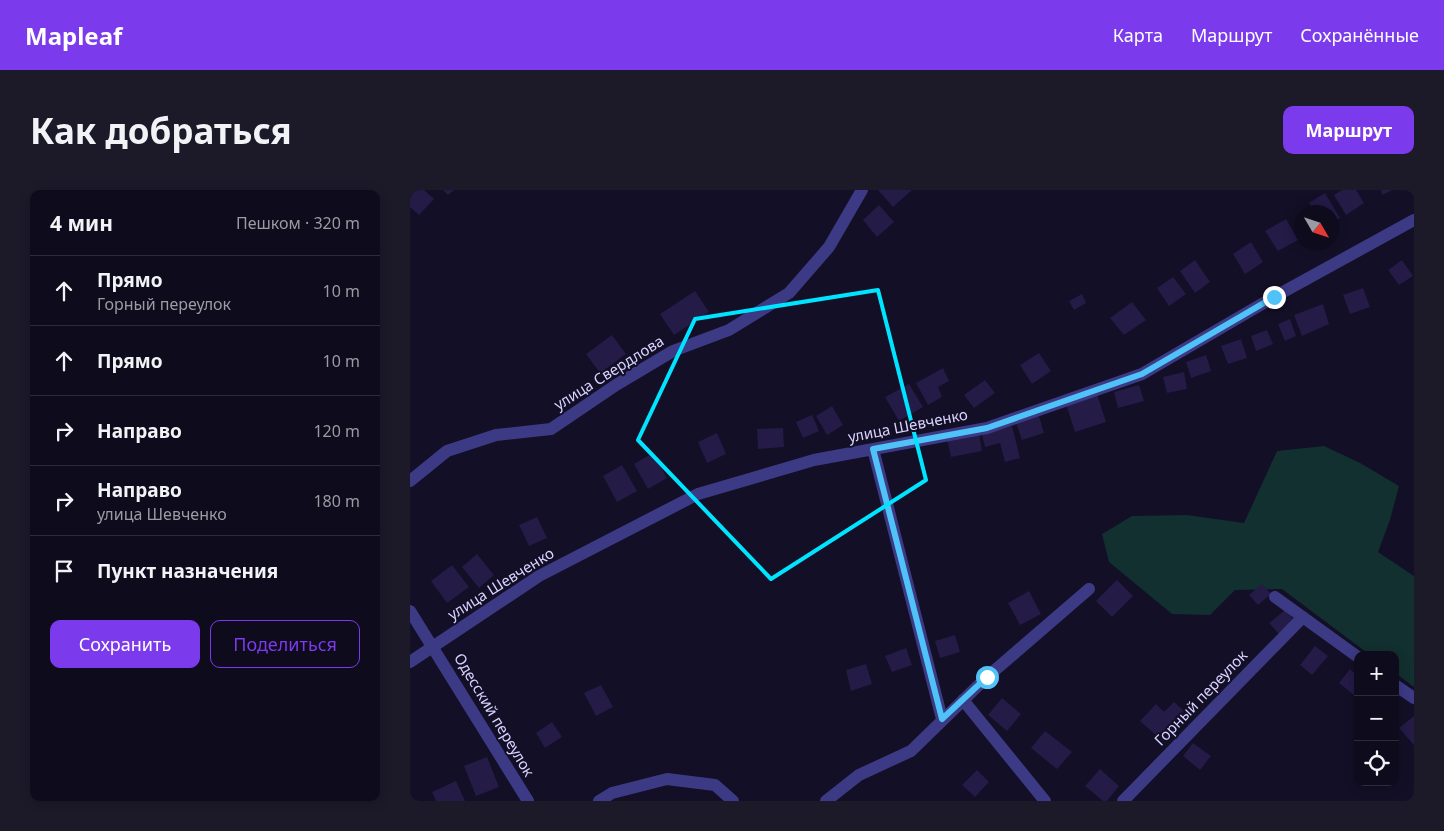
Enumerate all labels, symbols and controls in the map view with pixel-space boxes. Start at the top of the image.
text: Mapleaf [25,19,122,52]
text: Карта [1113,23,1163,47]
text: Маршрут [1191,23,1272,47]
text: Сохранённые [1300,23,1419,47]
button: Маршрут [1283,106,1414,154]
text: Как добраться [30,107,292,154]
north arrow [1294,205,1339,250]
text: 4 мин [50,209,113,237]
text: Пешком · 320 m [236,212,360,234]
text: Прямо [97,267,163,293]
icon: ahead [50,277,78,305]
text: 10 m [323,280,360,302]
route end [1263,286,1286,309]
text: Горный переулок [97,293,231,315]
street label: улица Свердлова [550,330,667,414]
icon: ahead [50,347,78,375]
text: Прямо [97,348,163,374]
text: 10 m [323,350,360,372]
street label: улица Шевченко [846,404,969,446]
icon: right [50,417,78,445]
text: Направо [97,418,182,444]
text: 120 m [313,420,360,442]
text: Направо [97,477,182,503]
icon: right [50,487,78,515]
text: 180 m [313,490,360,512]
text: улица Шевченко [97,503,227,525]
street label: улица Шевченко [444,542,557,624]
icon: arrive [50,557,78,585]
text: Пункт назначения [97,558,278,584]
button: Сохранить [50,620,200,668]
button: Поделиться [210,620,360,668]
street label: Горный переулок [1149,645,1251,749]
street label: Одесский переулок [450,649,540,780]
map controls [1354,651,1399,786]
button: + [1354,651,1399,696]
route start [976,666,999,689]
button: − [1354,696,1399,741]
button: locate [1354,741,1399,786]

